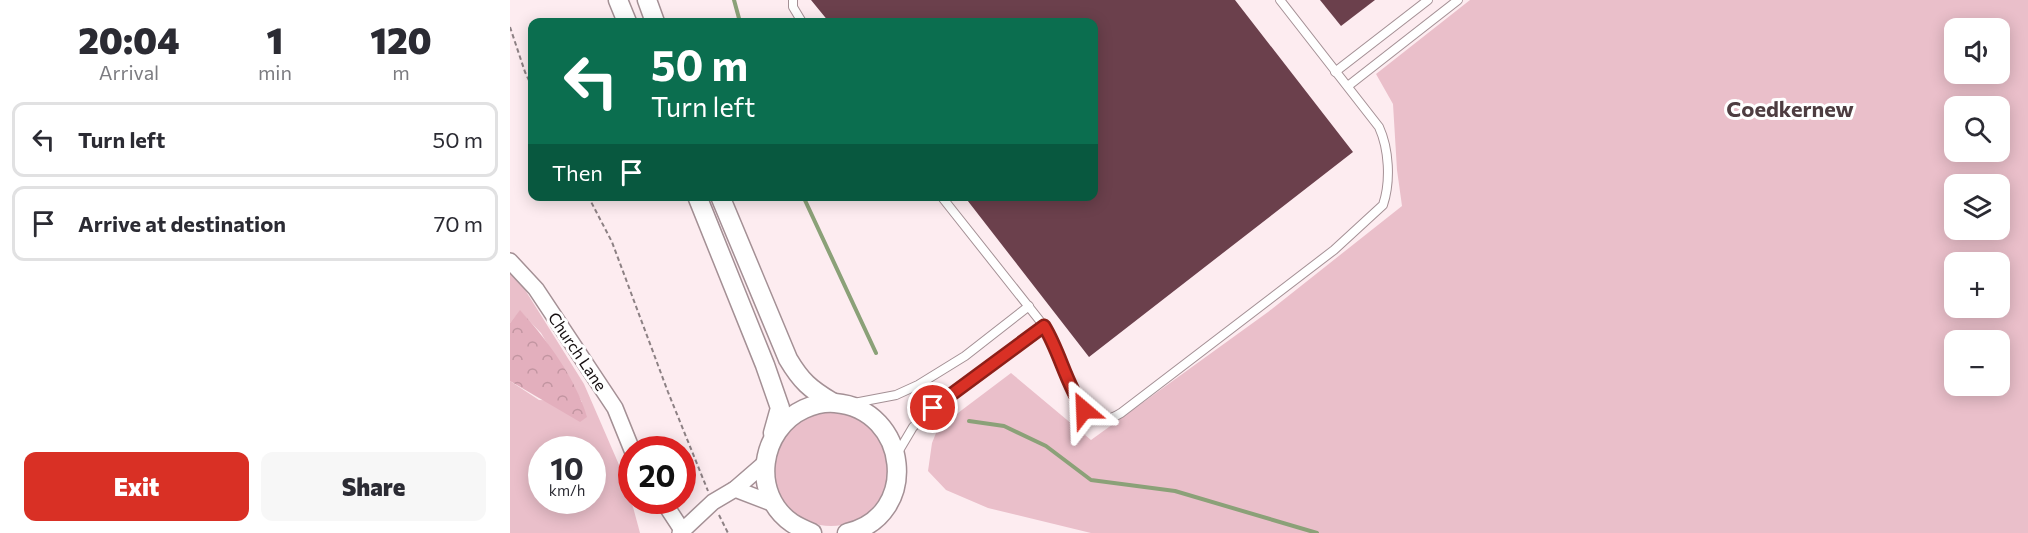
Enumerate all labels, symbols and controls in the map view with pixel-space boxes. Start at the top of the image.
text: 20:04 [78,17,180,61]
text: 1 [267,17,283,61]
text: 120 [370,17,432,61]
map controls [1944,18,2010,396]
button: sound [1944,18,2010,84]
text: 50 m [651,38,748,90]
icon: left [552,42,630,120]
text: Arrival [99,60,159,84]
text: min [258,60,292,84]
text: m [392,60,410,84]
text: Turn left [651,90,755,123]
district label: Coedkernew [1726,95,1854,122]
button: search [1944,96,2010,162]
icon: left [27,123,60,156]
text: Turn left [78,126,165,153]
text: 50 m [433,126,483,153]
icon: arrive [615,156,648,189]
text: Then [552,159,603,186]
button: layers [1944,174,2010,240]
icon: arrive [27,207,60,240]
text: Arrive at destination [78,210,286,237]
text: 70 m [434,210,483,237]
button: + [1944,252,2010,318]
street label: Church Lane [545,308,611,394]
button: − [1944,330,2010,396]
position arrow [1052,378,1116,442]
pin [907,382,958,433]
icon: arrive [916,391,949,424]
speed limit sign: 20 [618,436,696,514]
text: 10 [550,449,584,486]
button: Exit [24,452,249,521]
button: Share [261,452,486,521]
text: km/h [549,481,585,499]

